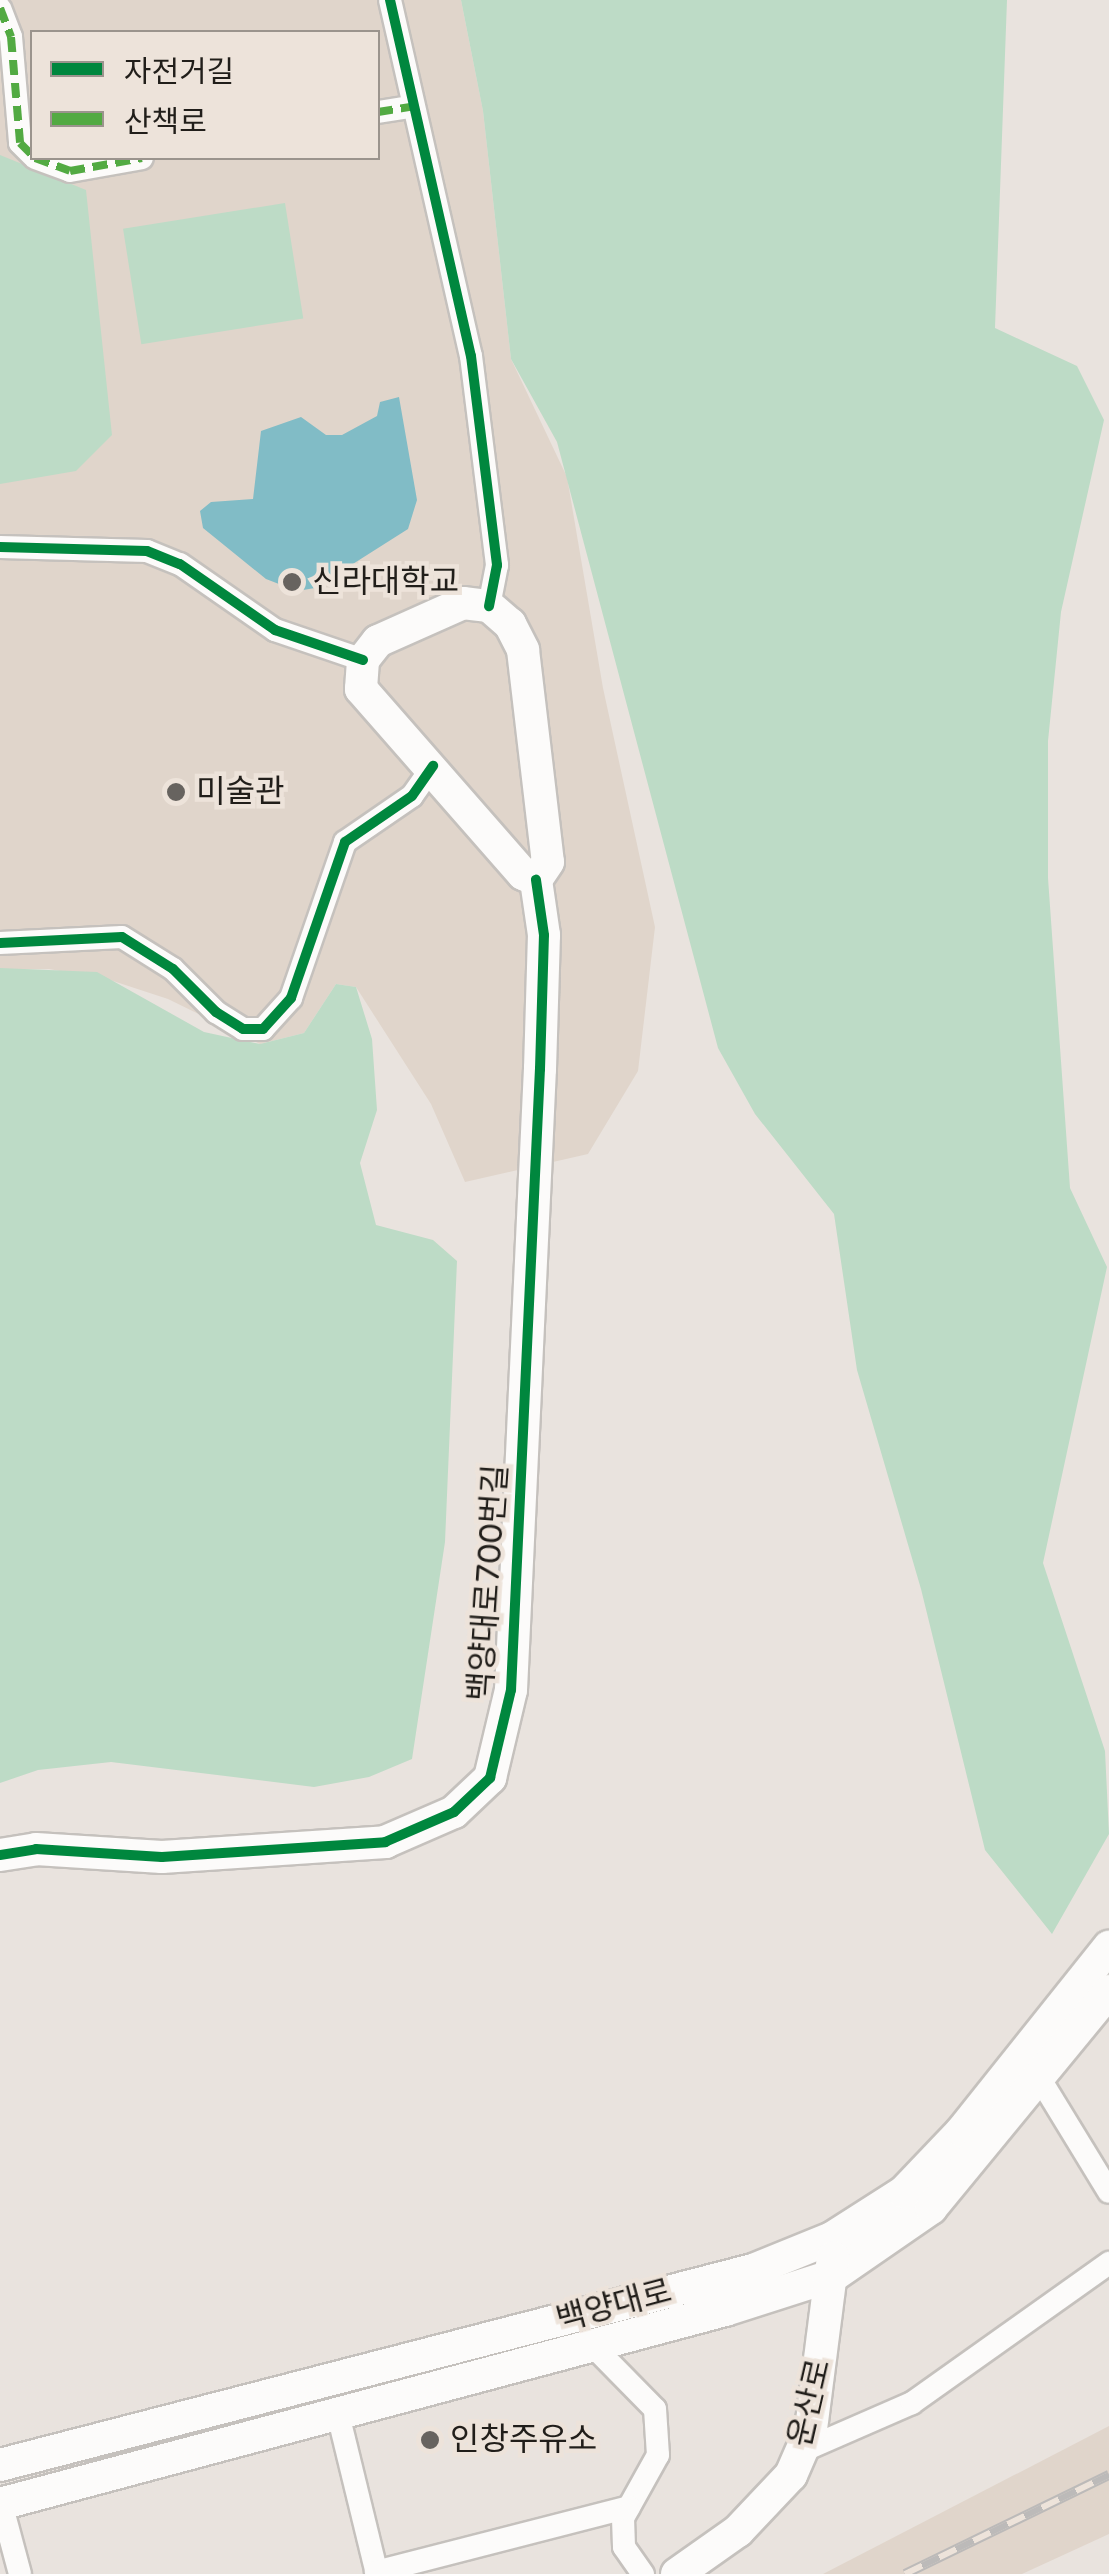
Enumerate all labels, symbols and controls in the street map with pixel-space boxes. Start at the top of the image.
legend [30,30,380,160]
text: 자전거길 [124,54,234,91]
text: 산책로 [124,104,207,141]
place label: 신라대학교 [312,563,459,601]
marker: 신라대학교 [281,571,303,593]
place label: 미술관 [196,773,284,811]
marker: 미술관 [165,781,187,803]
street label: 백양대로700번길 [462,1463,516,1703]
street label: 백양대로 [552,2272,676,2340]
street label: 운산로 [781,2356,839,2450]
place label: 인창주유소 [450,2421,597,2459]
marker: 인창주유소 [419,2429,441,2451]

